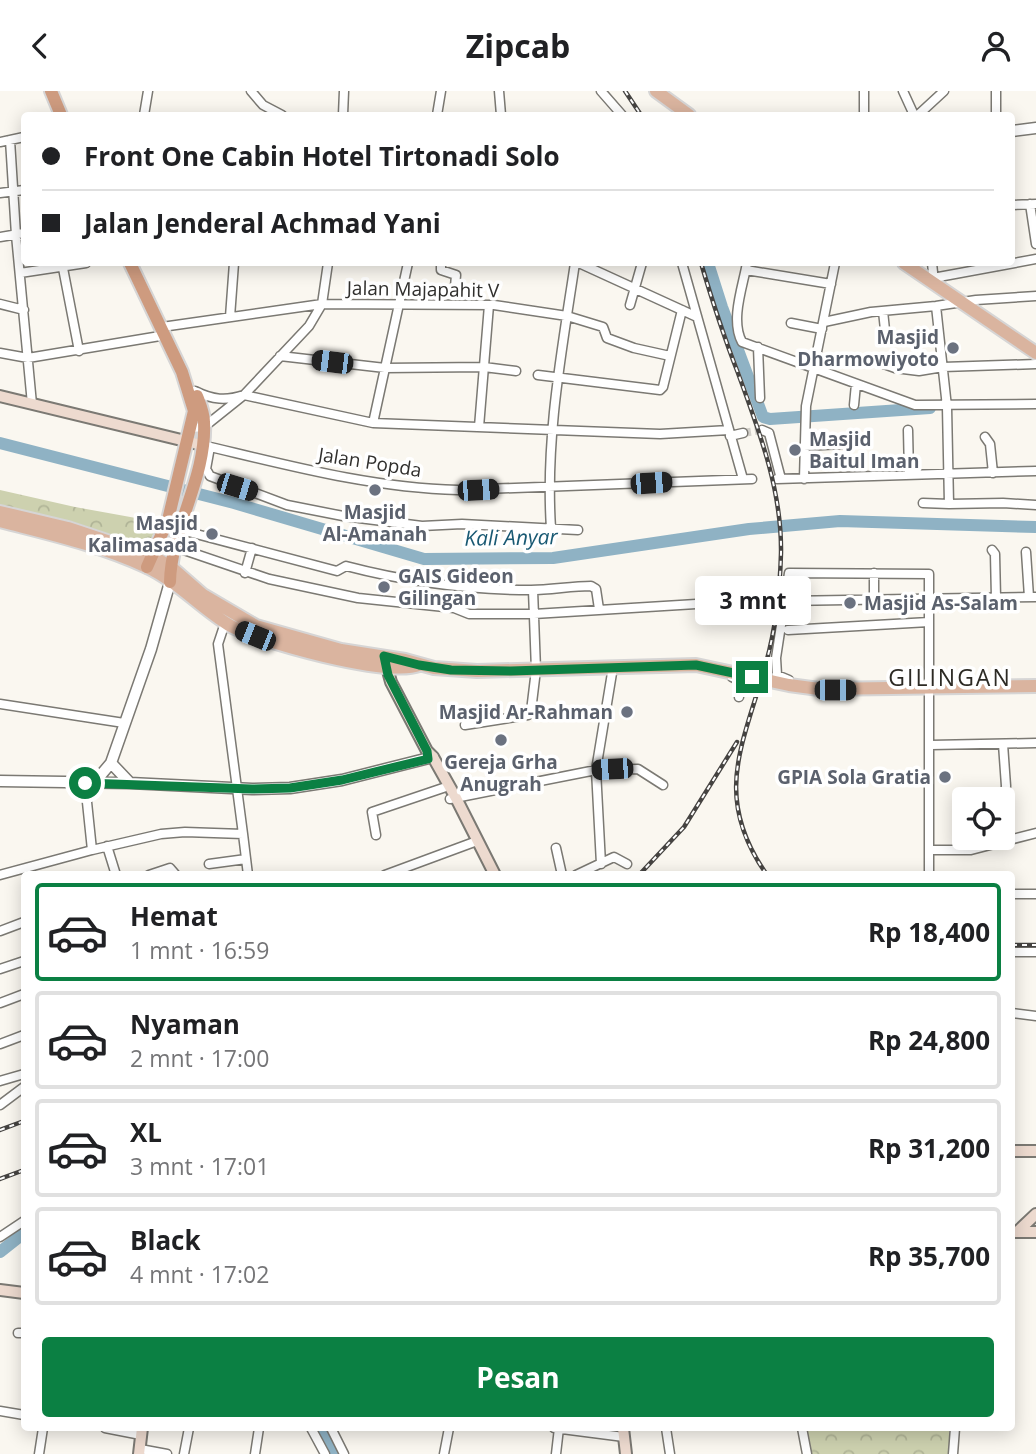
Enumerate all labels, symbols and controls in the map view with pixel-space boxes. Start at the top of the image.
text: Zipcab [466,24,570,67]
icon: back [21,27,59,65]
icon: person [977,27,1015,65]
text: Front One Cabin Hotel Tirtonadi Solo [84,138,560,174]
text: Jalan Jenderal Achmad Yani [84,205,441,241]
street label: Jalan Majapahit V [345,275,500,303]
place label: Masjid Dharmowiyoto [797,324,939,372]
marker: Masjid Dharmowiyoto [945,340,961,356]
car [310,349,355,375]
place label: Masjid Baitul Iman [809,426,919,474]
street label: Jalan Popda [314,441,424,483]
marker: Masjid Baitul Iman [787,442,803,458]
car [214,471,261,503]
car [630,471,673,495]
car [457,478,500,502]
marker: Masjid Al-Amanah [367,482,383,498]
place label: Masjid Al-Amanah [323,499,427,547]
place label: Masjid Kalimasada [88,510,198,558]
water label: Kali Anyar [464,522,559,552]
marker: Masjid Kalimasada [204,526,220,542]
place label: GAIS Gideon Gilingan [398,563,514,611]
callout: 3 mnt [694,575,810,625]
marker: GAIS Gideon Gilingan [376,579,392,595]
text: 3 mnt [720,584,786,616]
place label: Masjid As-Salam [864,590,1018,616]
marker: Masjid As-Salam [842,595,858,611]
car [232,618,279,654]
route end [736,661,768,693]
district label: GILINGAN [888,661,1012,693]
car [815,680,857,701]
place label: Masjid Ar-Rahman [439,699,613,725]
marker: Masjid Ar-Rahman [619,704,635,720]
marker: Gereja Grha Anugrah [493,732,509,748]
place label: Gereja Grha Anugrah [444,749,558,797]
car [591,757,634,781]
place label: GPIA Sola Gratia [777,764,931,790]
route start [69,767,101,799]
marker: GPIA Sola Gratia [937,769,953,785]
map controls [952,787,1015,850]
button: locate [952,787,1015,850]
text: Hemat [130,898,218,934]
icon: car [46,901,109,964]
text: Rp 18,400 [868,914,990,950]
text: 1 mnt · 16:59 [130,934,269,966]
text: Nyaman [130,1006,240,1042]
icon: car [46,1009,109,1072]
text: Rp 24,800 [868,1022,990,1058]
text: 2 mnt · 17:00 [130,1042,269,1074]
text: XL [130,1114,162,1150]
icon: car [46,1117,109,1180]
text: Rp 31,200 [868,1130,990,1166]
text: 3 mnt · 17:01 [130,1150,269,1182]
text: Black [130,1222,201,1258]
icon: car [46,1225,109,1288]
text: Rp 35,700 [868,1238,990,1274]
text: 4 mnt · 17:02 [130,1258,269,1290]
button: Pesan [42,1337,994,1417]

